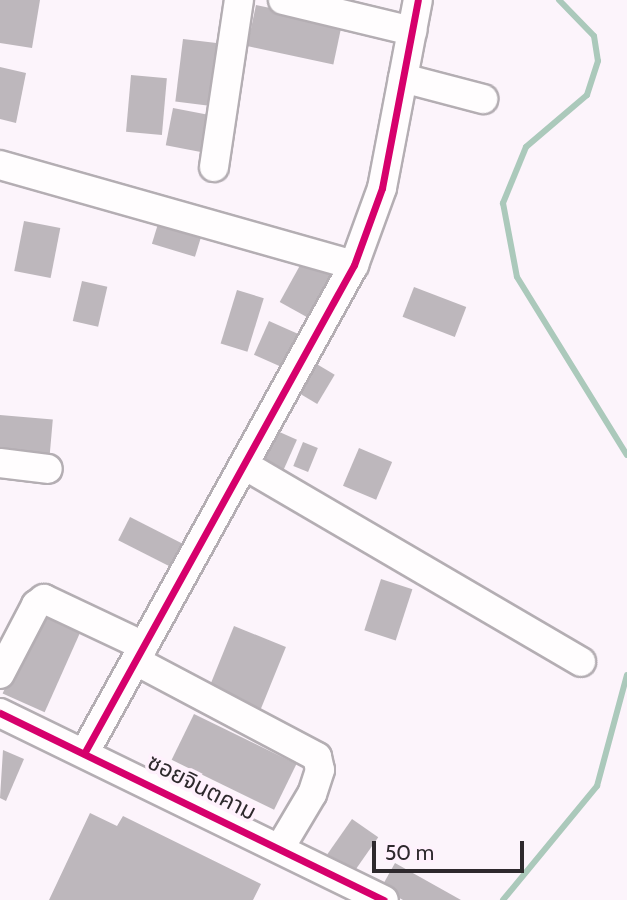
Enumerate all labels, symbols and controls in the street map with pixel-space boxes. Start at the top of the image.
street label: ซอยจินตคาม [143,748,261,826]
scale bar [375,827,527,871]
text: 50 m [385,840,434,865]

